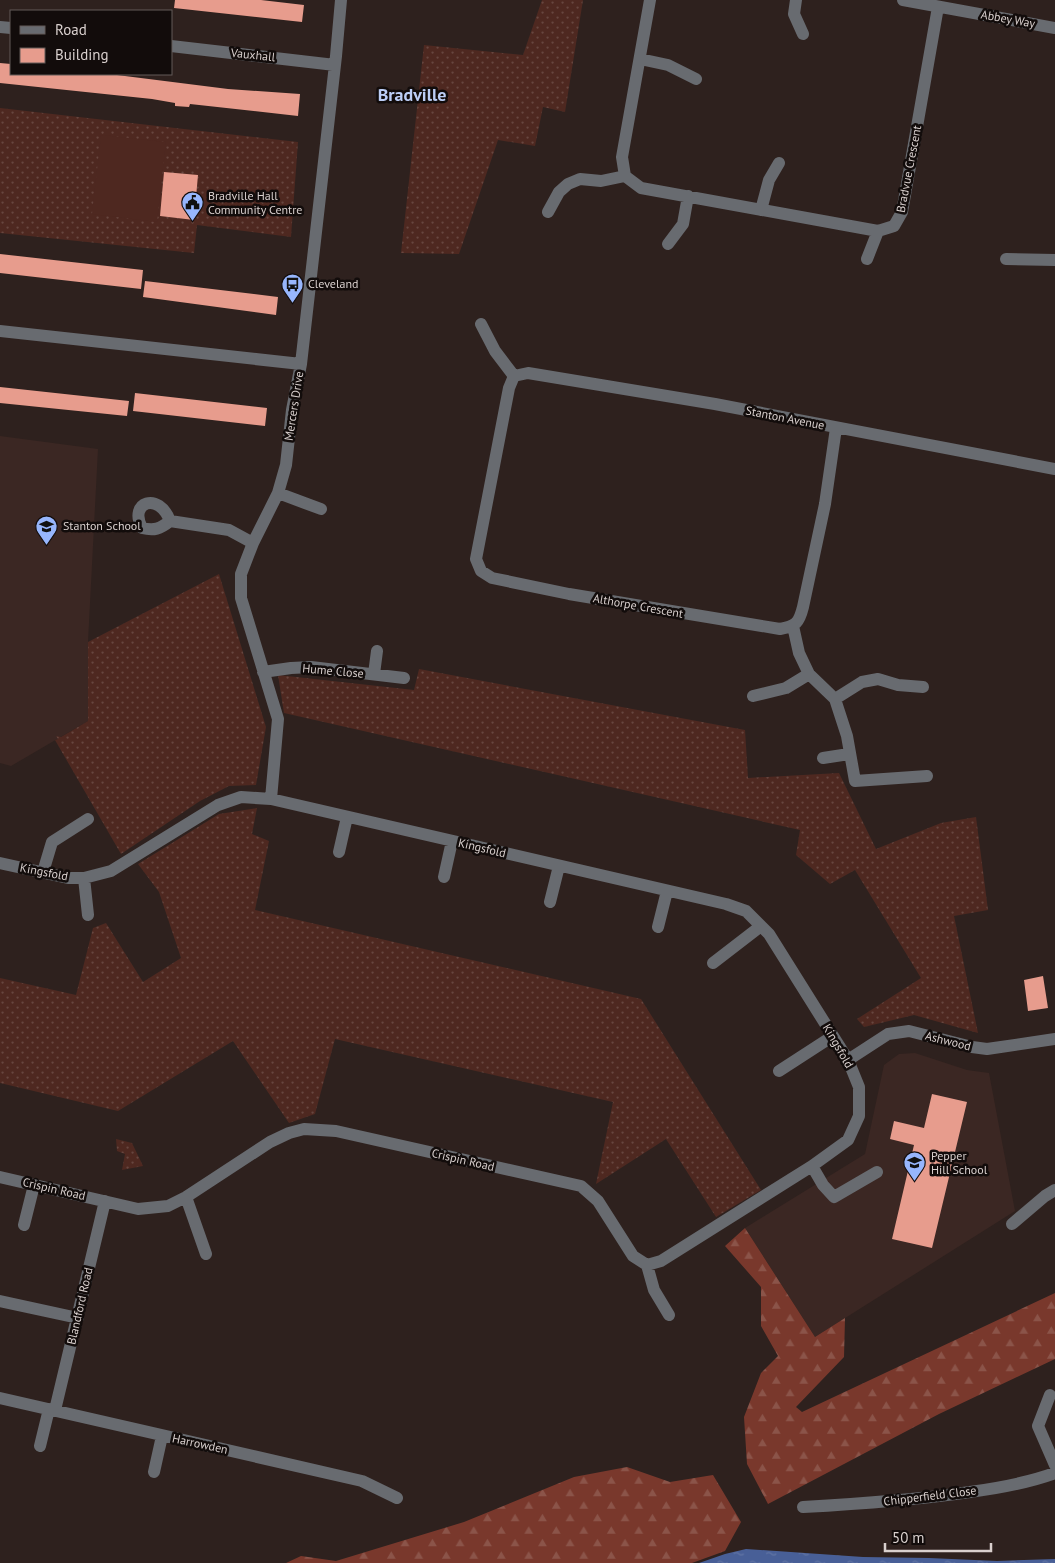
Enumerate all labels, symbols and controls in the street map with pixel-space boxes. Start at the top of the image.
street label: Abbey Way [980,6,1037,31]
legend [10,10,172,75]
text: Road [55,20,87,39]
text: Building [55,45,109,64]
street label: Vauxhall [229,45,276,64]
district label: Bradville [378,83,446,106]
street label: Bradvue Crescent [893,124,924,214]
place label: Bradville Hall Community Centre [208,188,302,217]
public building icon: Bradville Hall Community Centre [180,191,204,222]
bus stop icon: Cleveland [280,272,304,303]
place label: Cleveland [308,276,358,291]
street label: Mercers Drive [281,370,306,442]
street label: Stanton Avenue [744,402,826,433]
school or university icon: Stanton School [35,514,59,545]
place label: Stanton School [63,518,141,533]
street label: Althorpe Crescent [592,590,684,621]
street label: Hume Close [302,660,364,681]
street label: Kingsfold [457,835,508,860]
street label: Kingsfold [19,860,69,884]
street label: Kingsfold [820,1021,857,1071]
street label: Ashwood [924,1028,973,1053]
street label: Crispin Road [430,1145,496,1174]
place label: Pepper Hill School [931,1148,988,1177]
school or university icon: Pepper Hill School [903,1151,927,1182]
street label: Crispin Road [21,1174,87,1203]
street label: Blandford Road [63,1266,96,1346]
street label: Harrowden [171,1430,229,1457]
street label: Chipperfield Close [883,1482,977,1509]
scale bar [885,1520,991,1552]
text: 50 m [892,1528,925,1547]

